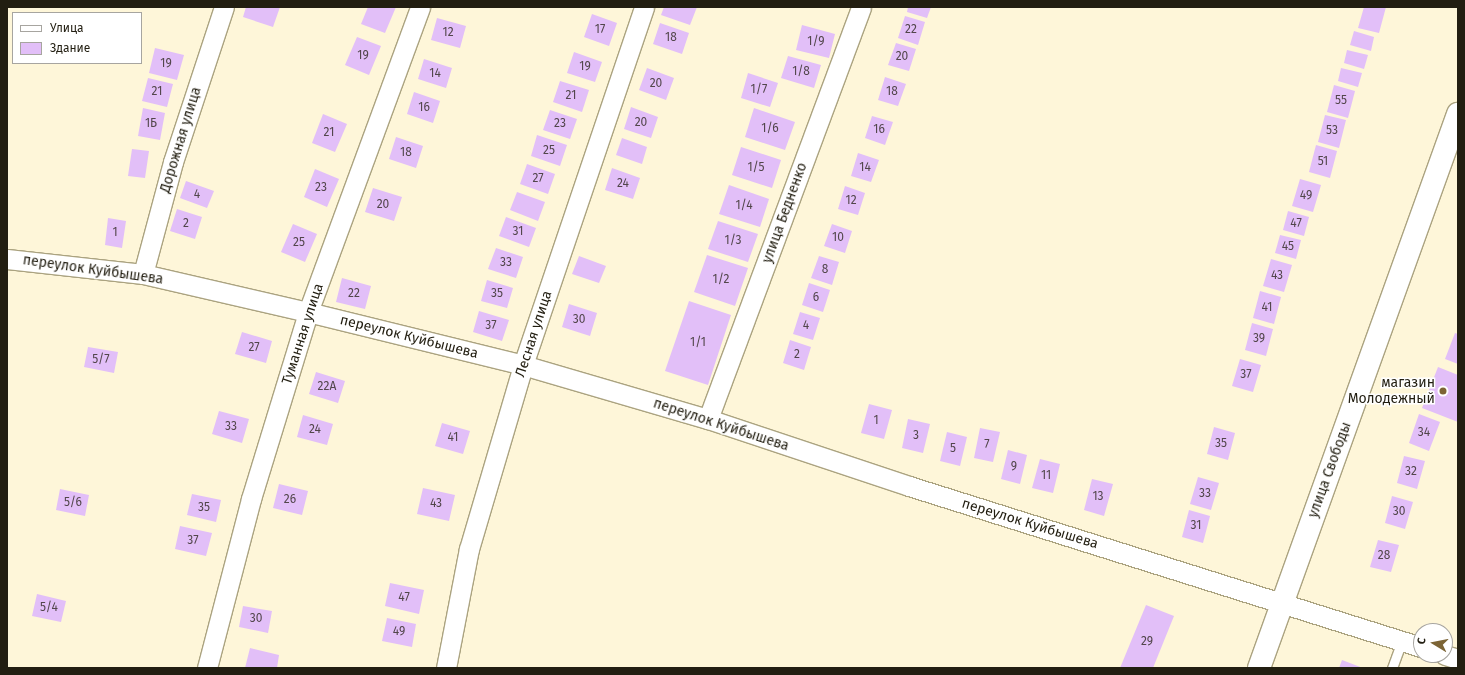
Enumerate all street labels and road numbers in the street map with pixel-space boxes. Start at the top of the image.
street label: Дорожная улица [157,85,205,195]
street label: улица Бедненко [759,160,811,266]
street label: переулок Куйбышева [22,252,164,288]
street label: Туманная улица [279,281,327,387]
street label: Лесная улица [512,289,556,379]
street label: переулок Куйбышева [338,312,480,362]
street label: переулок Куйбышева [651,395,791,455]
street label: улица Свободы [1305,420,1355,520]
street label: переулок Куйбышева [960,495,1100,553]

